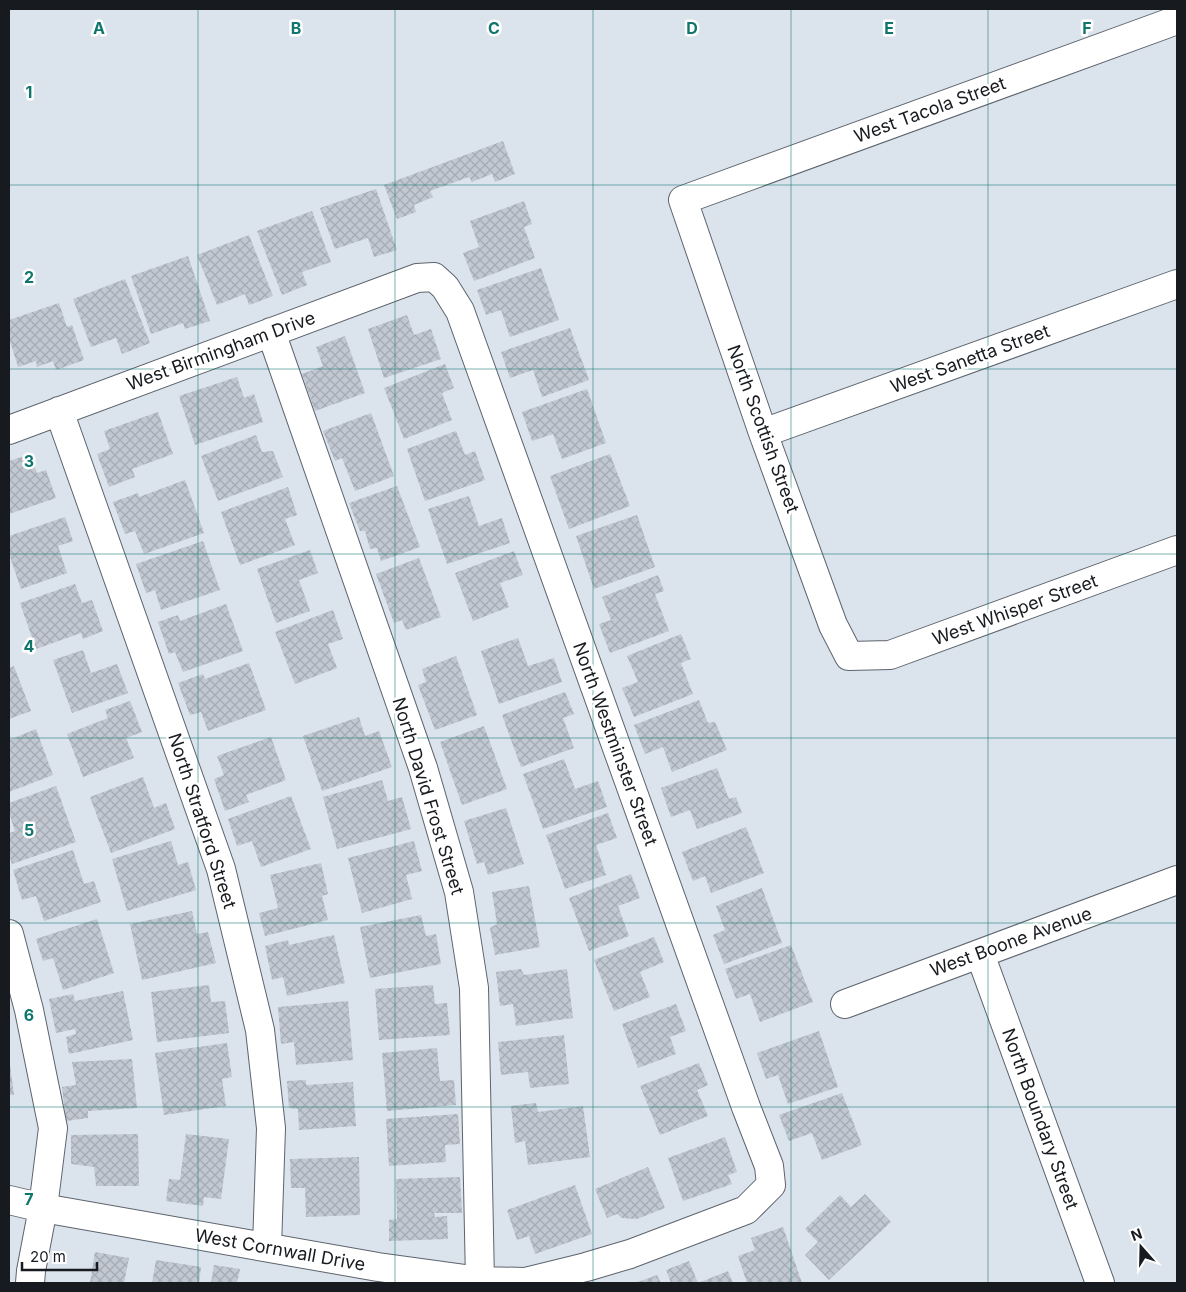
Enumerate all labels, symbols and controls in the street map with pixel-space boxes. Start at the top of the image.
text: A [93,18,105,38]
text: B [291,18,301,38]
text: C [488,18,500,38]
text: D [686,18,698,38]
text: E [884,18,894,38]
text: F [1082,18,1092,38]
street label: West Tacola Street [851,72,1008,147]
text: 1 [26,82,32,102]
text: 2 [24,267,34,287]
street label: West Birmingham Drive [124,307,318,394]
street label: West Sanetta Street [887,320,1052,397]
street label: North Scottish Street [723,342,804,516]
text: 3 [24,451,34,471]
street label: West Whisper Street [929,570,1100,649]
text: 4 [24,636,35,656]
street label: North Westminster Street [569,639,662,848]
street label: North David Frost Street [388,695,469,897]
street label: North Stratford Street [164,731,241,911]
text: 5 [24,820,34,840]
street label: West Boone Avenue [927,902,1095,981]
text: 6 [24,1005,34,1025]
street label: North Boundary Street [998,1025,1083,1212]
text: 7 [24,1189,34,1209]
north arrow [1116,1222,1166,1272]
street label: West Cornwall Drive [193,1224,367,1275]
text: N [1128,1225,1144,1244]
scale bar [22,1240,98,1272]
text: 20 m [30,1247,66,1266]

